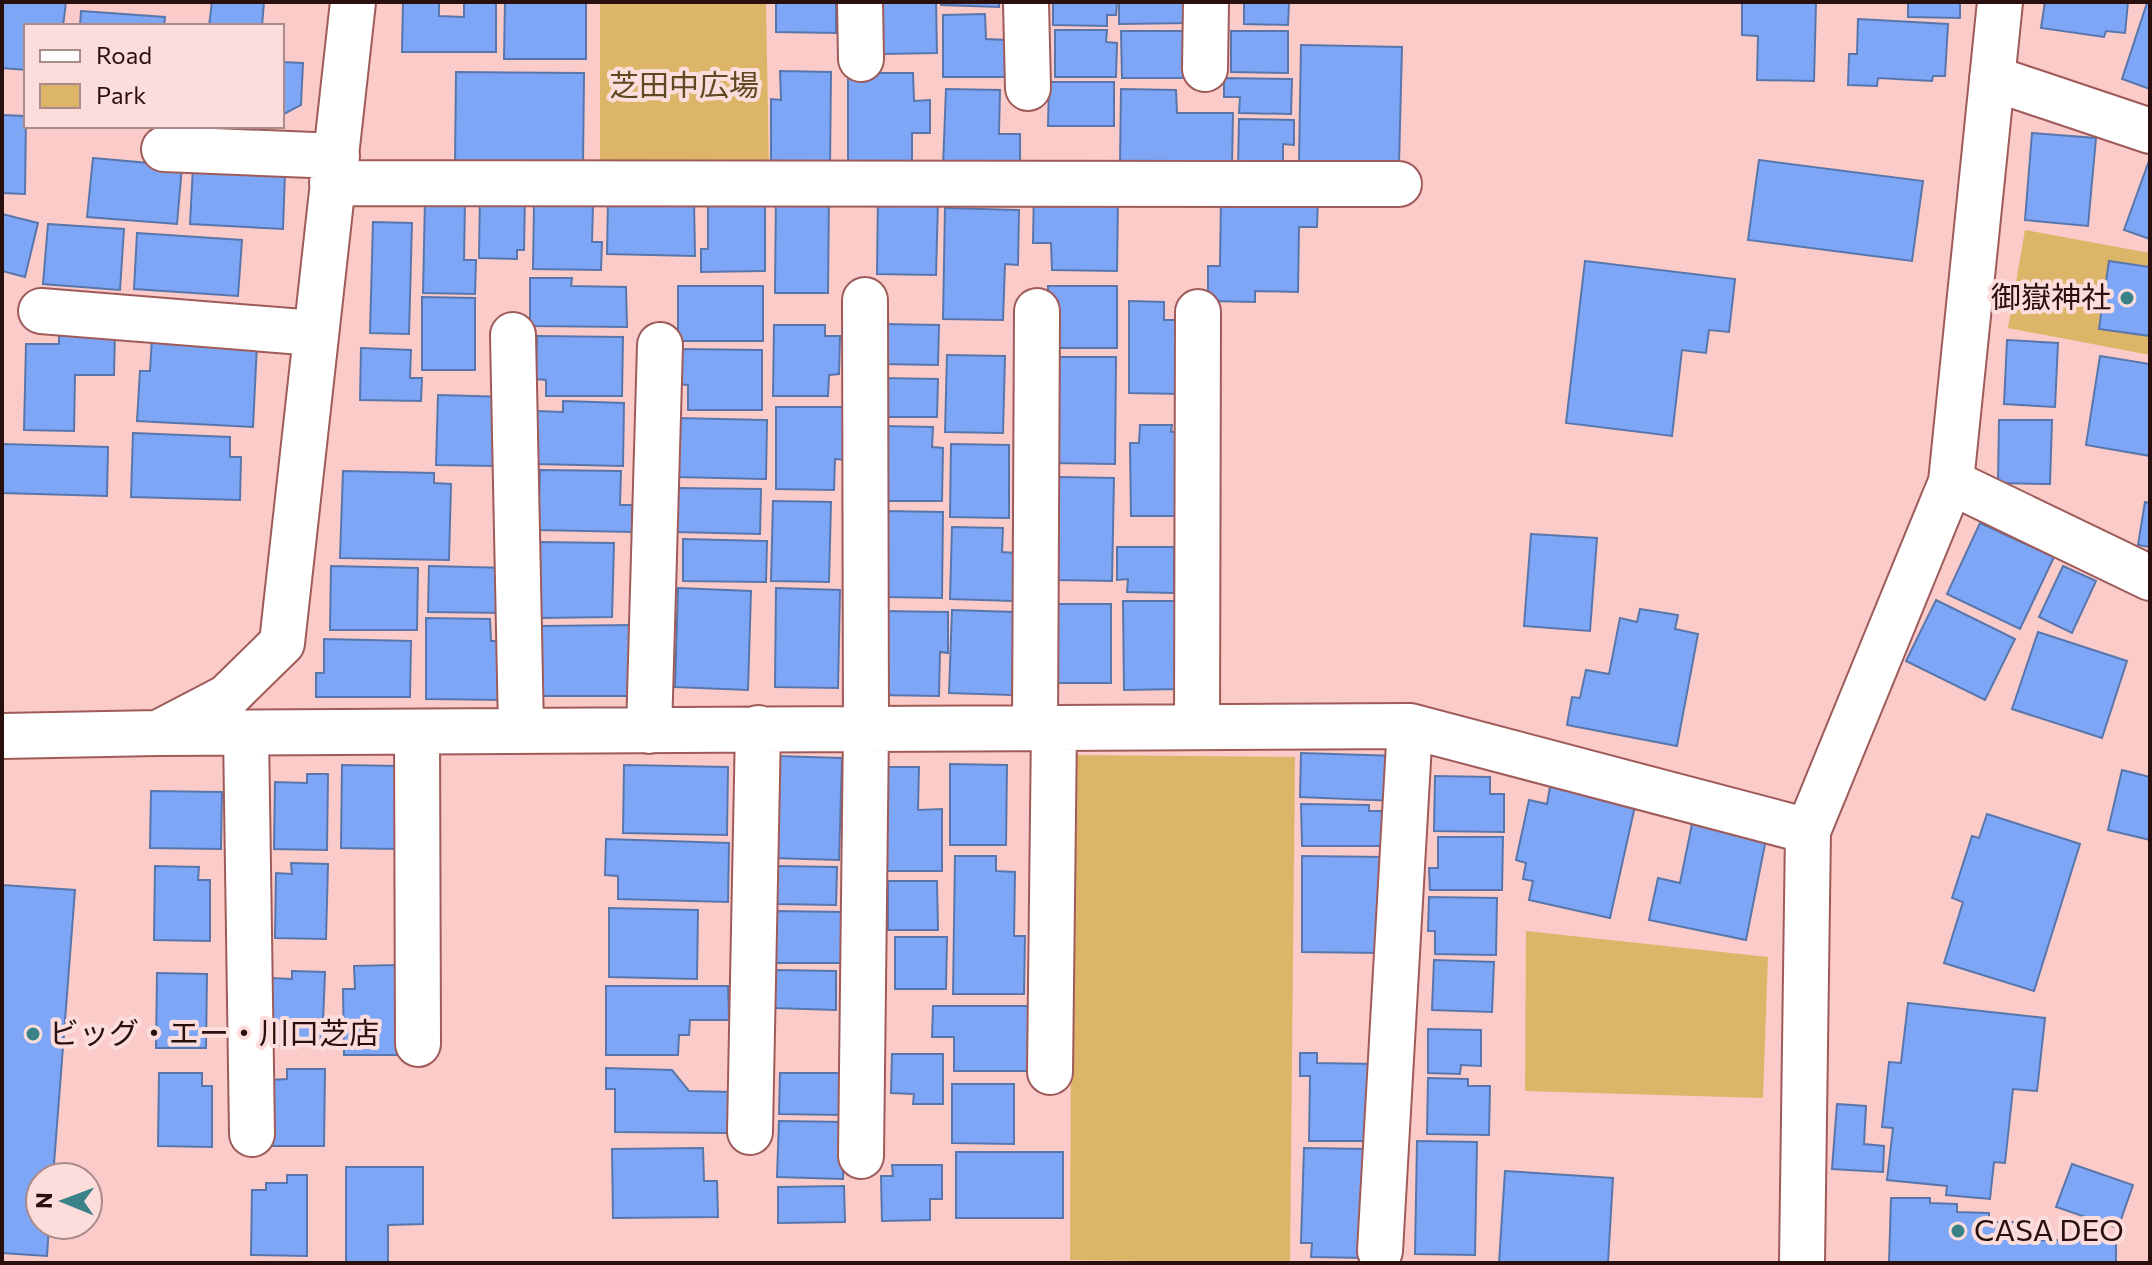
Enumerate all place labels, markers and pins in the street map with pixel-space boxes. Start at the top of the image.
place label: 御嶽神社 [1991,277,2111,314]
marker: 御嶽神社 [2118,289,2136,307]
place label: ビッグ・エー・川口芝店 [49,1013,379,1050]
marker: ビッグ・エー・川口芝店 [24,1025,42,1043]
place label: CASA DEO [1974,1210,2124,1247]
marker: CASA DEO [1949,1222,1967,1240]

